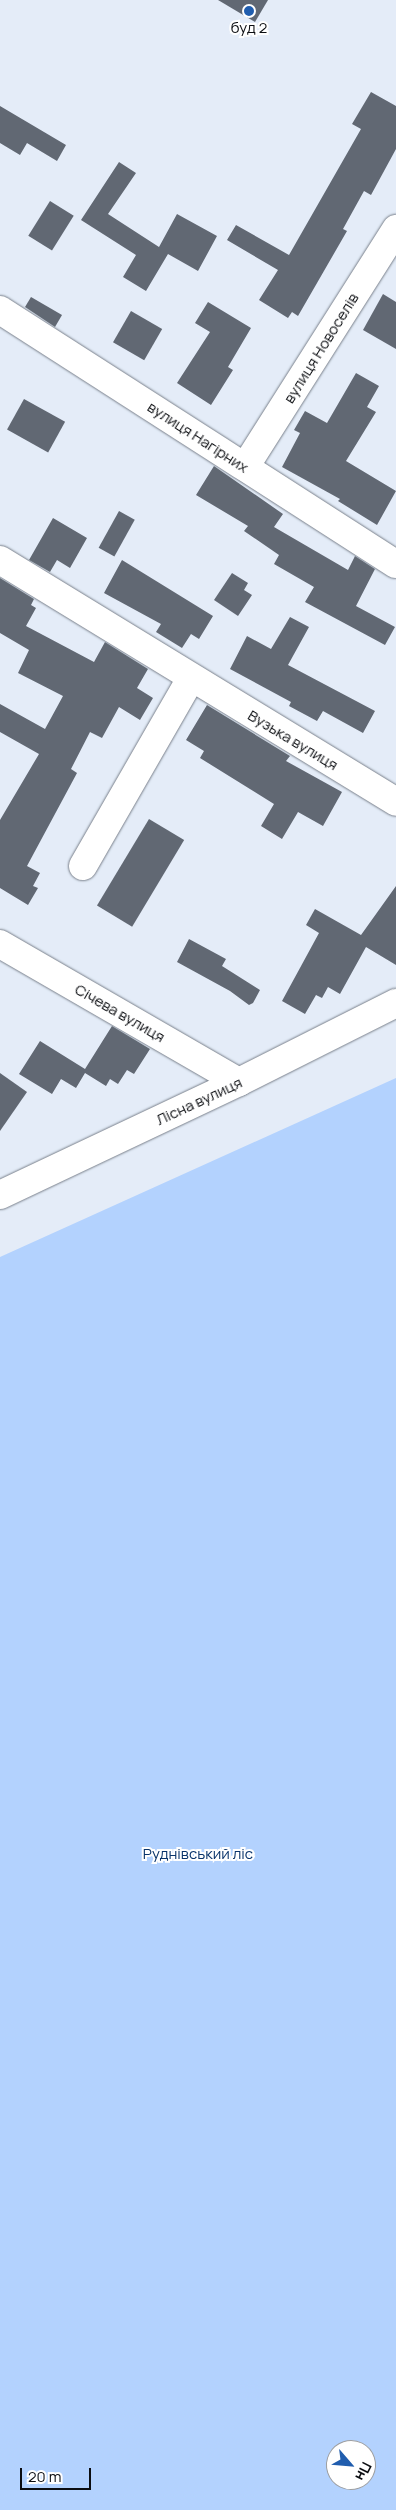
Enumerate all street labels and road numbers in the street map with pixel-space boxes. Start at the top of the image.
street label: вулиця Новоселів [280,290,362,406]
street label: вулиця Нагірних [144,398,252,476]
street label: Вузька вулиця [245,706,341,774]
street label: Січева вулиця [72,980,168,1046]
street label: Лісна вулиця [153,1073,245,1129]

